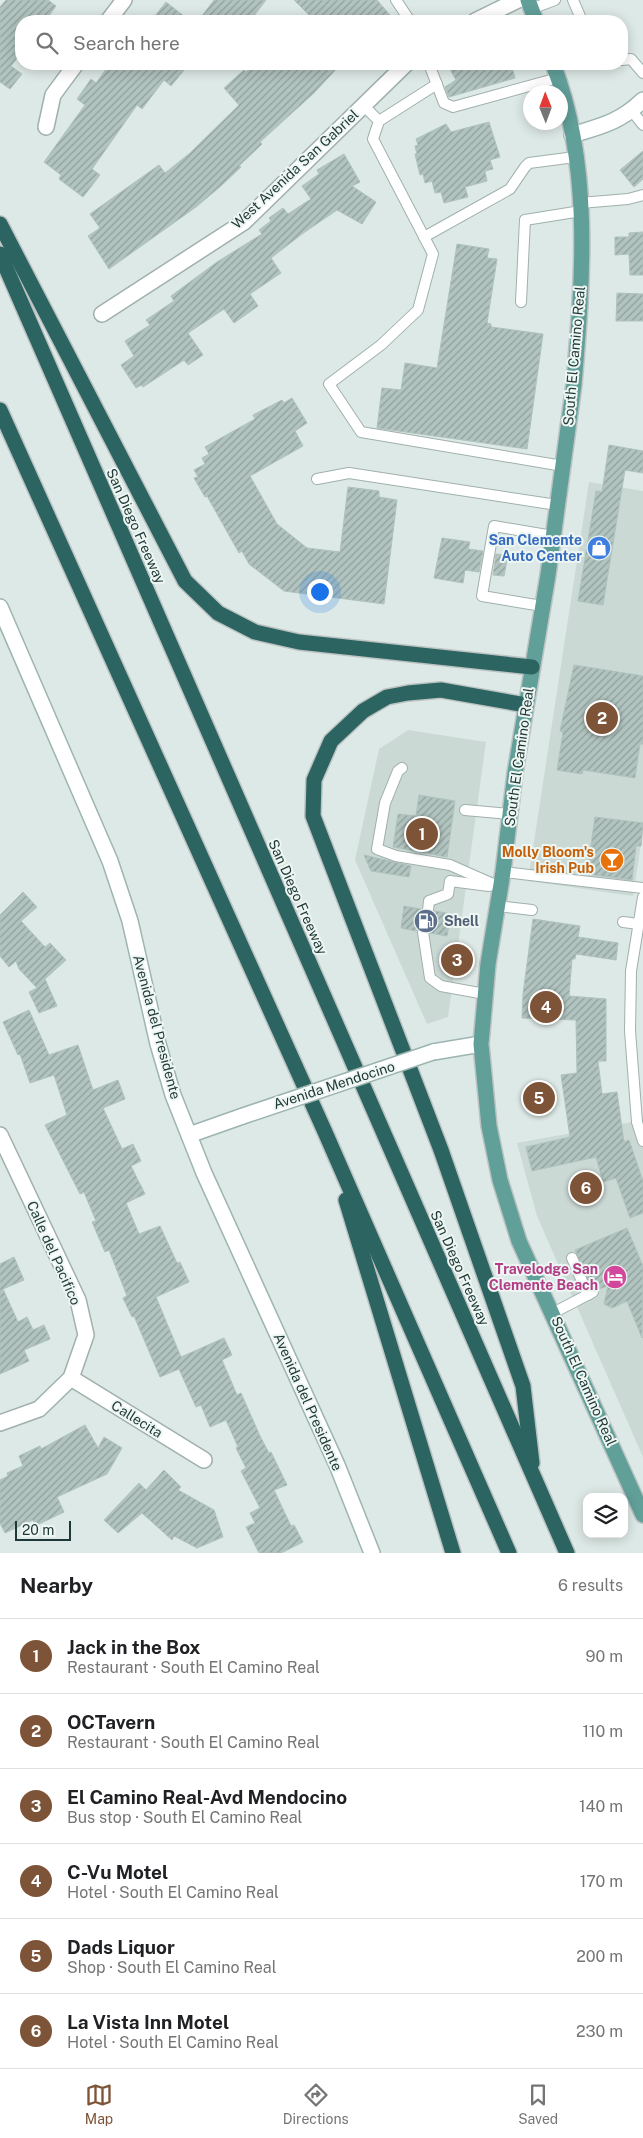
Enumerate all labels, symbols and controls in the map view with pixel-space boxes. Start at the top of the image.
search box [15,15,628,70]
icon: search [33,29,61,57]
text: Search here [73,32,180,54]
north arrow [523,85,568,130]
street label: West Avenida San Gabriel [228,106,362,232]
street label: South El Camino Real [560,286,588,426]
street label: San Diego Freeway [103,466,169,587]
place label: San Clemente Auto Center [488,532,582,564]
shop icon: San Clemente Auto Center [586,535,612,561]
your location [307,579,333,605]
street label: South El Camino Real [501,687,537,827]
pin: 2 [586,699,618,737]
pin: 1 [406,815,438,853]
street label: San Diego Freeway [265,837,331,958]
place label: Molly Bloom's Irish Pub [502,844,594,876]
bar icon: Molly Bloom's Irish Pub [599,847,625,873]
fuel station icon: Shell [413,908,439,934]
place label: Shell [444,913,479,929]
pin: 3 [441,941,473,979]
street label: Avenida del Presidente [130,953,184,1101]
pin: 4 [530,988,562,1026]
street label: Avenida Mendocino [271,1058,397,1112]
pin: 5 [523,1079,555,1117]
pin: 6 [570,1169,602,1207]
street label: Calle del Pacifico [24,1199,84,1308]
street label: San Diego Freeway [427,1208,493,1329]
place label: Travelodge San Clemente Beach [489,1261,598,1293]
hotel icon: Travelodge San Clemente Beach [602,1264,628,1290]
street label: South El Camino Real [548,1314,620,1448]
street label: Avenida del Presidente [270,1331,346,1473]
street label: Callecita [108,1397,166,1441]
map controls [583,1493,628,1538]
button: layers [583,1493,628,1538]
scale bar [15,1518,71,1541]
text: 20 m [22,1522,54,1538]
text: Nearby [20,1573,93,1598]
text: 6 results [558,1576,623,1595]
text: Jack in the Box [67,1636,201,1658]
text: 1 [33,1647,39,1666]
text: 90 m [586,1647,623,1666]
text: Restaurant · South El Camino Real [67,1658,320,1677]
text: OCTavern [67,1711,155,1733]
text: 2 [31,1722,41,1741]
text: 110 m [582,1722,623,1741]
text: Restaurant · South El Camino Real [67,1733,320,1752]
text: El Camino Real-Avd Mendocino [67,1786,347,1808]
text: 3 [31,1797,41,1816]
text: 140 m [579,1797,623,1816]
text: Bus stop · South El Camino Real [67,1808,302,1827]
text: C-Vu Motel [67,1861,168,1883]
text: 4 [31,1872,41,1891]
text: 170 m [580,1872,623,1891]
text: Hotel · South El Camino Real [67,1883,279,1902]
text: Dads Liquor [67,1936,175,1958]
text: 5 [31,1947,41,1966]
text: 200 m [576,1947,623,1966]
text: Shop · South El Camino Real [67,1958,277,1977]
text: La Vista Inn Motel [67,2011,229,2033]
text: 6 [31,2022,41,2041]
text: 230 m [576,2022,623,2041]
text: Hotel · South El Camino Real [67,2033,279,2052]
tab: Map [85,2081,113,2127]
tab: Directions [283,2081,349,2127]
tab: Saved [518,2081,558,2127]

